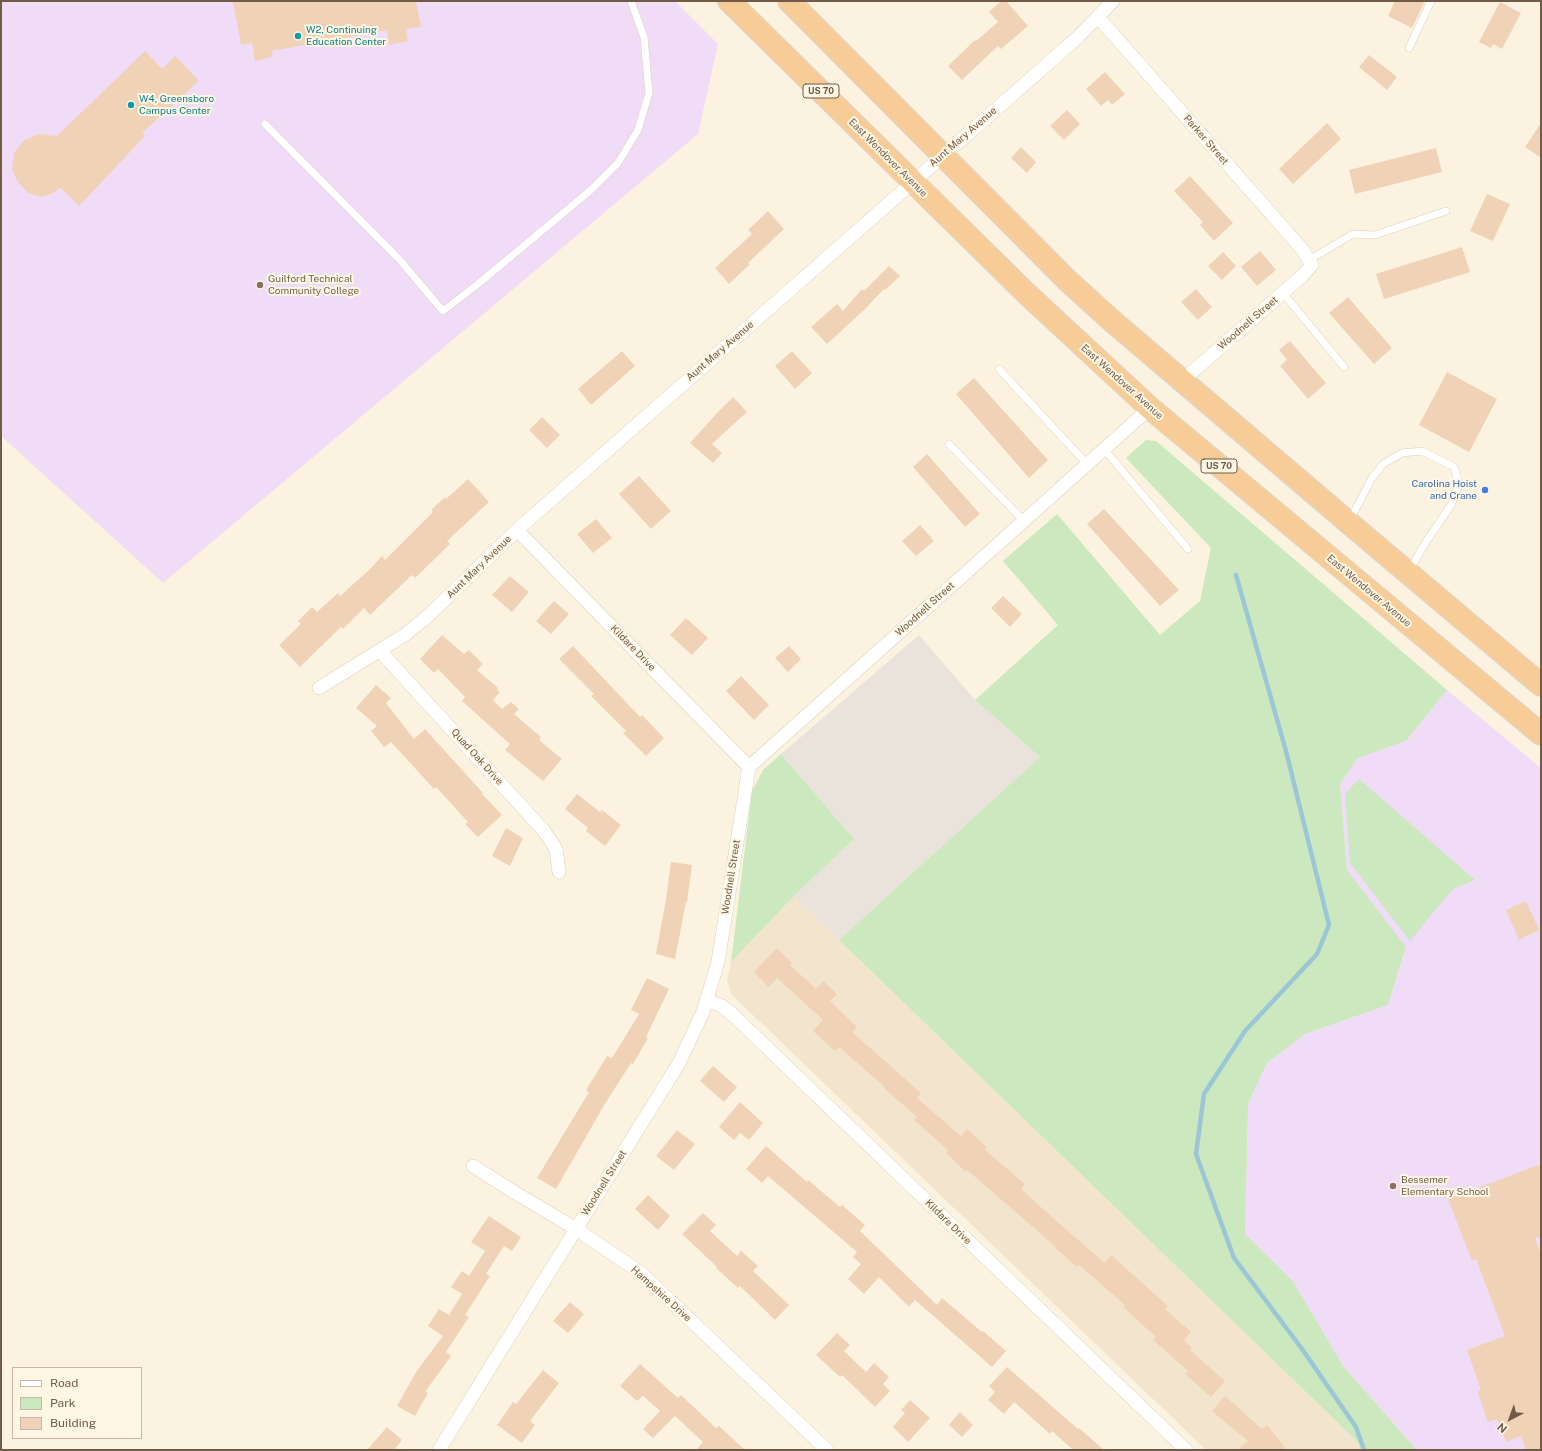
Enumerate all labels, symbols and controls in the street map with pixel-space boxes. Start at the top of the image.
place label: W2, Continuing Education Center [306,24,386,48]
marker: W2, Continuing Education Center [293,31,303,41]
road number: US 70 [803,84,839,98]
place label: W4, Greensboro Campus Center [139,93,214,116]
marker: W4, Greensboro Campus Center [126,100,136,110]
street label: Aunt Mary Avenue [927,104,999,170]
street label: Parker Street [1181,113,1231,167]
street label: East Wendover Avenue [846,116,930,200]
place label: Guilford Technical Community College [268,273,359,296]
marker: Guilford Technical Community College [255,280,265,290]
street label: Woodnell Street [1216,294,1280,352]
street label: Aunt Mary Avenue [684,318,756,384]
street label: East Wendover Avenue [1079,342,1165,422]
road number: US 70 [1201,459,1237,473]
place label: Carolina Hoist and Crane [1411,478,1477,502]
marker: Carolina Hoist and Crane [1480,485,1490,495]
street label: Aunt Mary Avenue [444,533,514,601]
street label: East Wendover Avenue [1324,552,1414,630]
street label: Woodnell Street [893,579,957,639]
street label: Kildare Drive [608,622,658,674]
street label: Quad Oak Drive [448,726,506,788]
street label: Woodnell Street [719,839,743,915]
street label: Woodnell Street [579,1148,629,1218]
place label: Bessemer Elementary School [1401,1174,1489,1198]
marker: Bessemer Elementary School [1388,1181,1398,1191]
street label: Kildare Drive [922,1197,974,1247]
street label: Hampshire Drive [628,1264,694,1324]
legend [12,1367,142,1439]
text: Road [50,1376,78,1390]
text: Park [50,1396,76,1410]
north arrow [1490,1399,1530,1439]
text: Building [50,1416,96,1430]
text: N [1495,1421,1509,1435]

